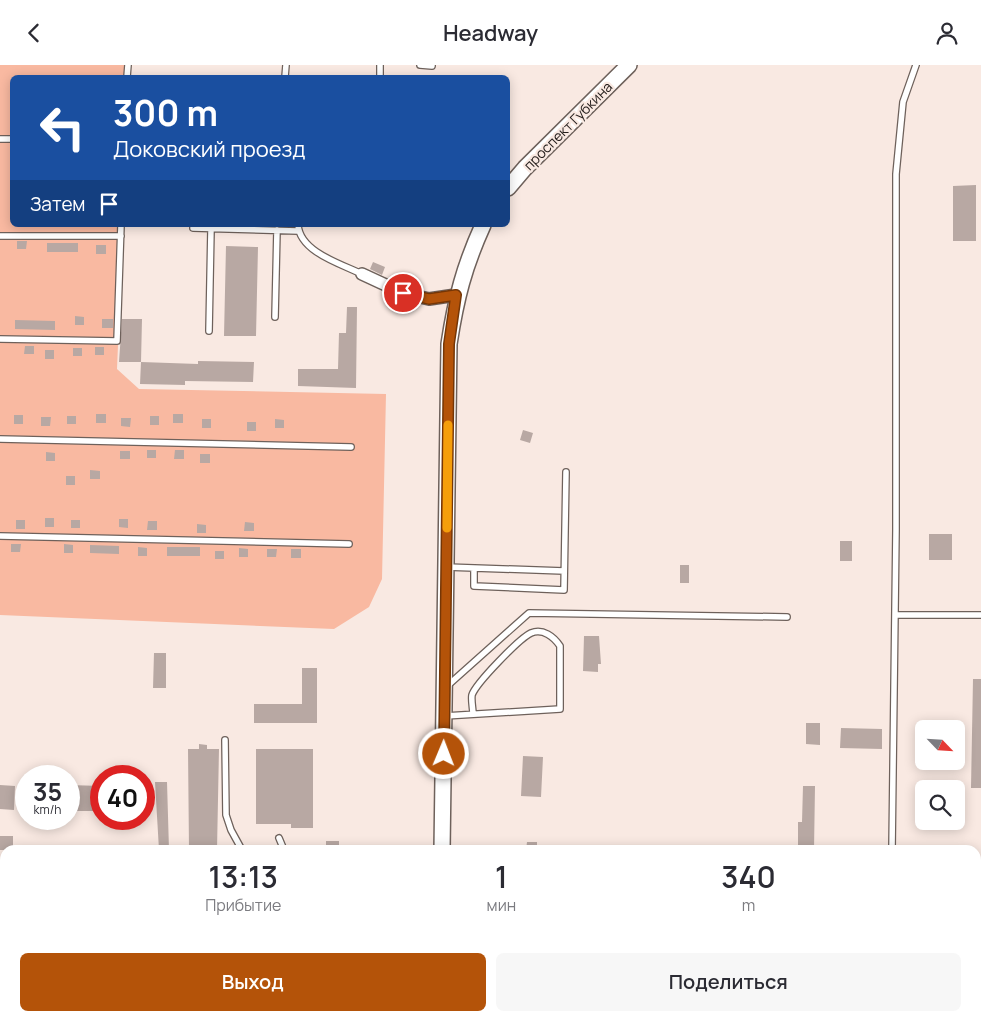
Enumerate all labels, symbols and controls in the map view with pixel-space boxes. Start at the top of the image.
text: Headway [443,18,538,48]
icon: back [20,19,48,47]
icon: person [933,19,961,47]
street label: проспект Губкина [519,77,616,174]
text: 300 m [113,89,218,137]
icon: left [30,95,95,160]
text: Доковский проезд [113,134,306,164]
icon: arrive [95,190,123,218]
text: Затем [30,191,85,217]
pin [382,272,424,314]
icon: arrive [389,279,417,307]
north arrow [915,720,965,770]
map controls [915,720,965,830]
position arrow [417,727,469,779]
speed limit sign: 40 [90,765,155,830]
text: 35 [33,774,62,809]
button: search [915,780,965,830]
text: km/h [34,801,61,818]
text: 13:13 [209,856,278,897]
text: 1 [495,856,508,897]
text: 340 [721,856,776,897]
text: Прибытие [205,894,281,916]
text: мин [487,894,516,916]
text: m [742,894,755,916]
button: Выход [20,953,486,1011]
button: Поделиться [496,953,961,1011]

